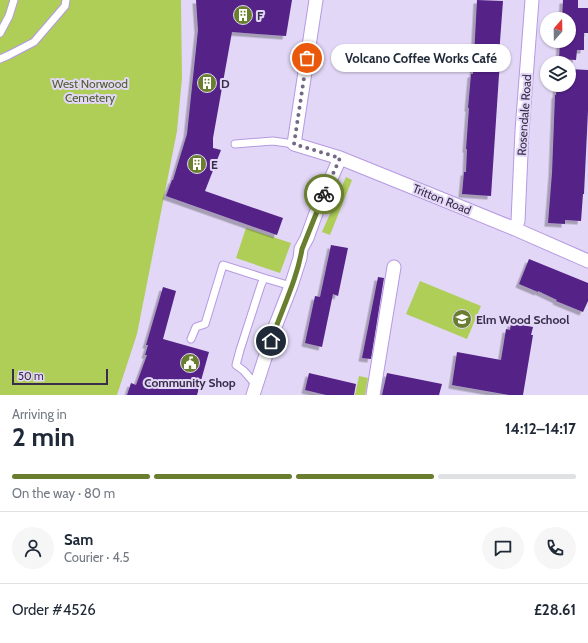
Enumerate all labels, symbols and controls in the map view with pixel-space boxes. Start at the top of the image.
building icon: F [232,4,254,26]
place label: F [257,8,264,23]
north arrow [540,12,576,48]
map controls [540,12,576,92]
pin [290,41,324,75]
callout: Volcano Coffee Works Café [331,44,511,72]
icon: bag [296,47,318,69]
text: Volcano Coffee Works Café [345,50,497,66]
button: layers [540,56,576,92]
building icon: D [196,72,218,94]
street label: Rosendale Road [514,74,534,156]
park label: West Norwood Cemetery [52,76,128,105]
place label: D [221,76,230,91]
building icon: E [186,153,208,175]
place label: E [211,157,218,172]
courier [304,174,344,214]
street label: Tritton Road [411,180,473,218]
icon: bike [313,183,335,205]
school or university icon: Elm Wood School [451,308,473,330]
place label: Elm Wood School [476,312,569,327]
pin [254,324,288,358]
icon: home [260,330,282,352]
public building icon: Community Shop [179,352,201,374]
scale bar [12,367,108,386]
text: 50 m [18,369,44,383]
place label: Community Shop [144,375,236,390]
text: Arriving in [12,406,67,422]
text: 14:12–14:17 [505,420,576,438]
text: 2 min [12,421,75,453]
text: On the way · 80 m [12,485,115,501]
button: person [12,527,54,569]
button: chat [482,527,524,569]
button: phone [534,527,576,569]
text: Sam [64,531,93,549]
text: Courier · 4.5 [64,549,129,565]
text: Order #4526 [12,601,96,619]
text: £28.61 [534,601,576,619]

